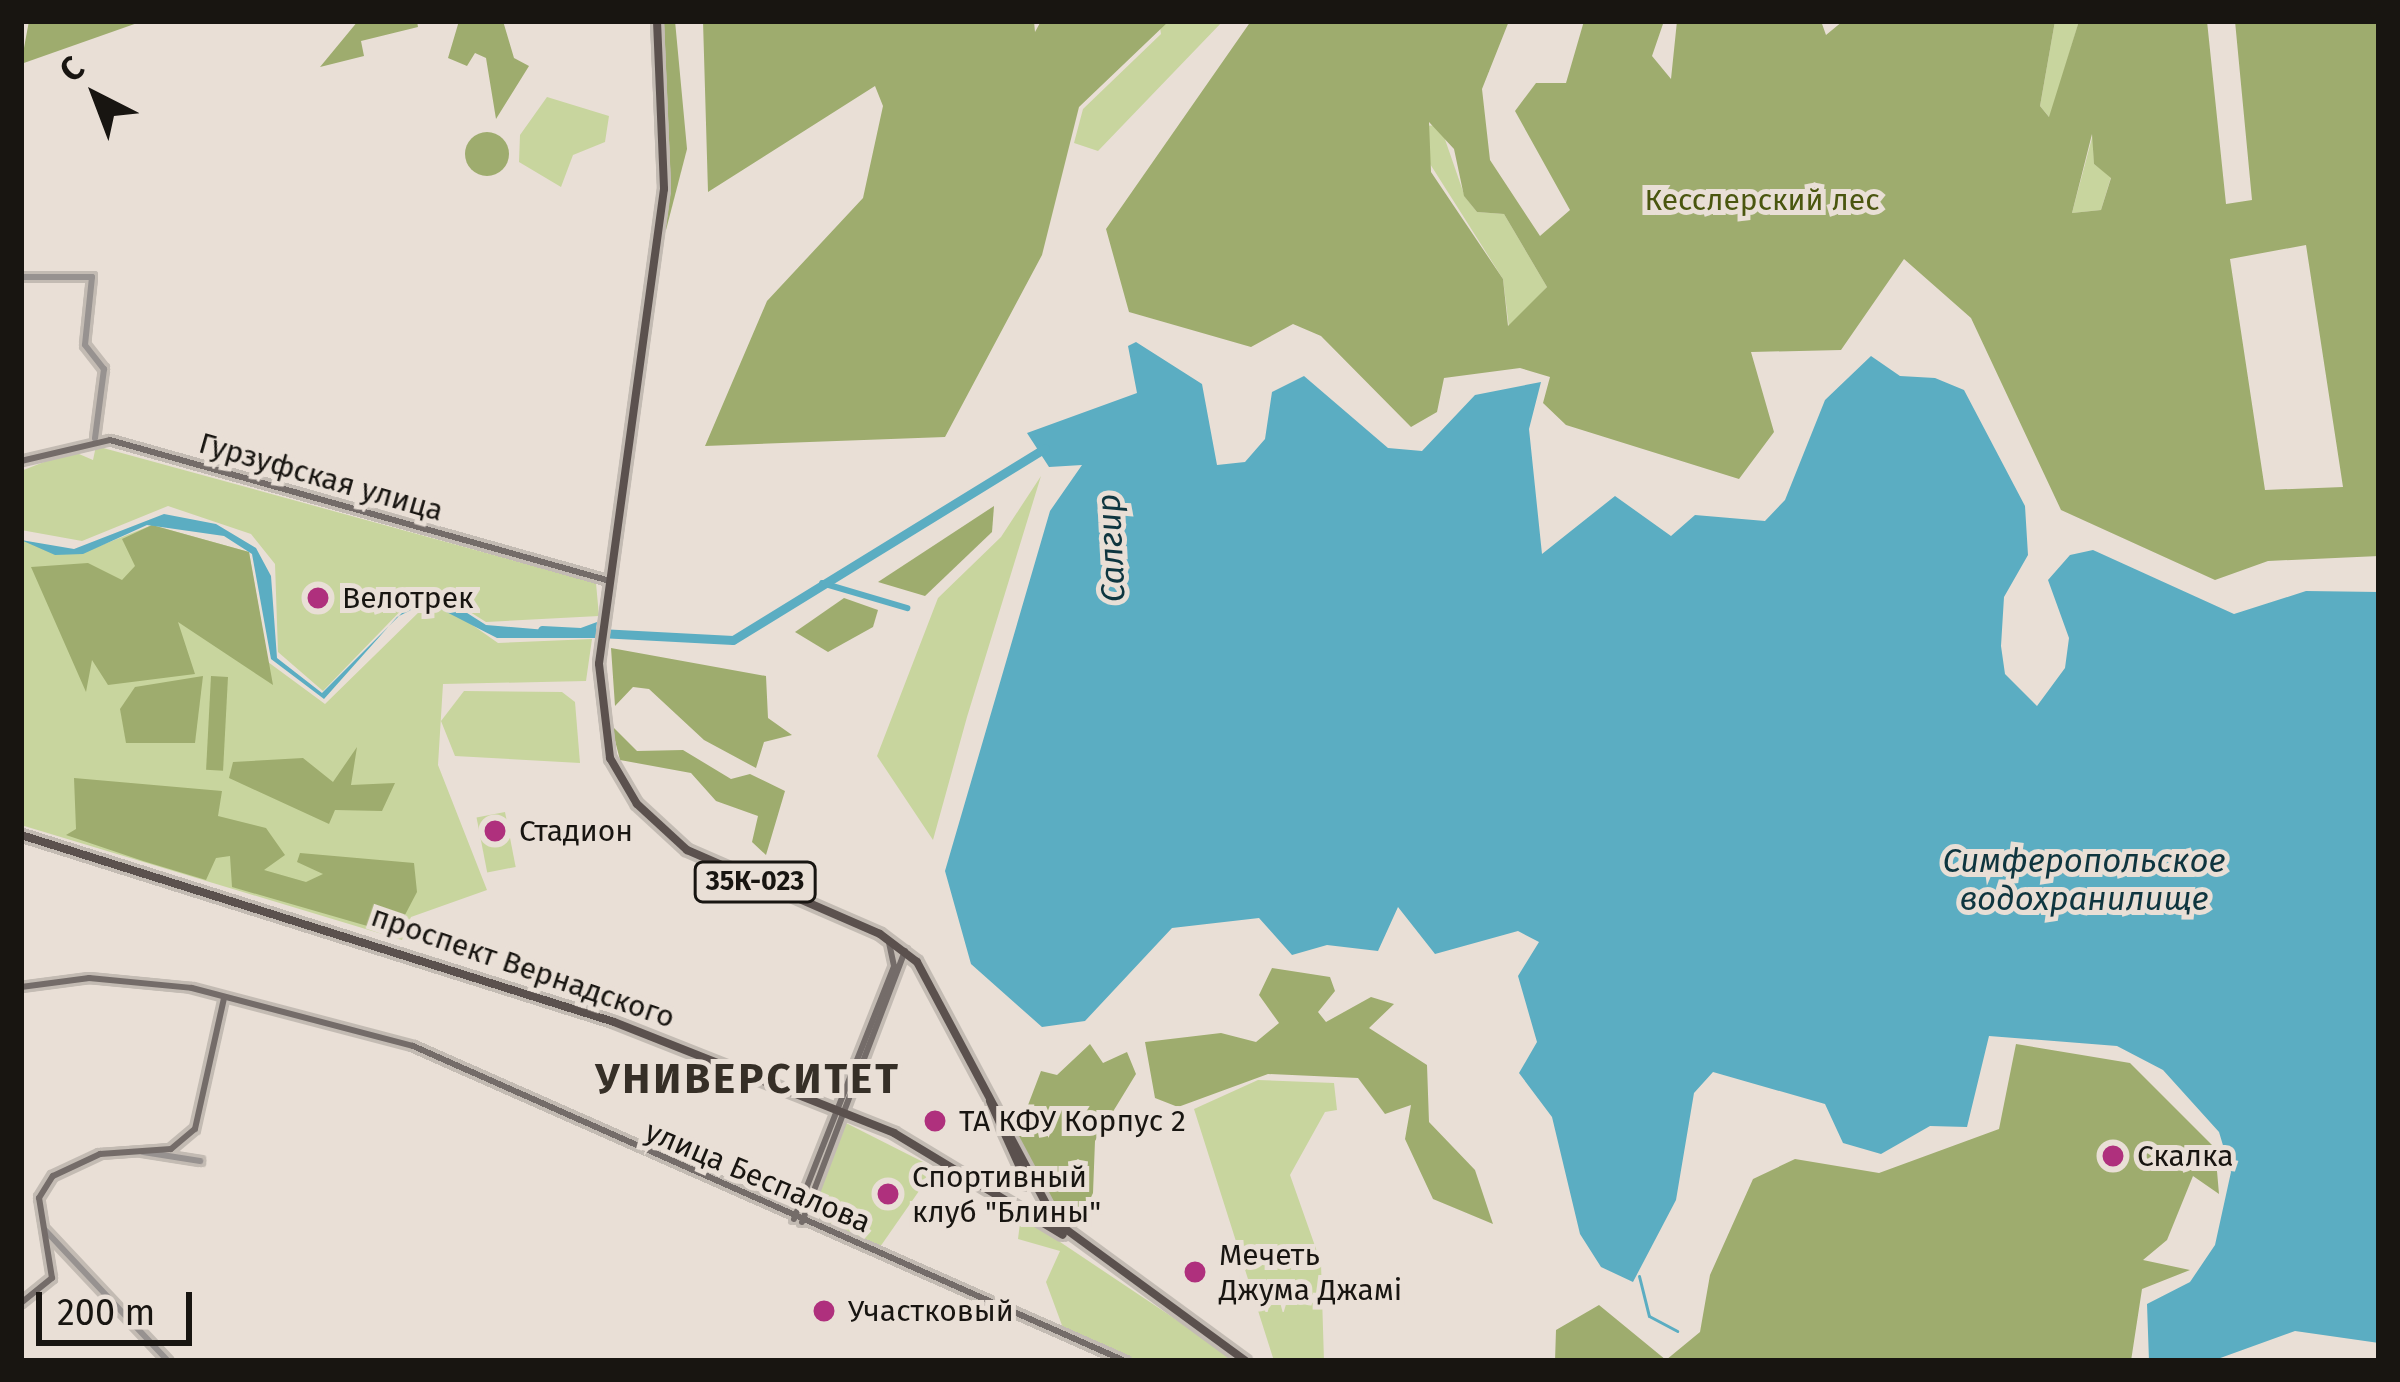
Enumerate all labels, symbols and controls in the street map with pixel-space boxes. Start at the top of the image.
north arrow [36,36,156,156]
text: С [51,48,92,90]
park label: Кесслерский лес [1645,182,1879,218]
street label: Гурзуфская улица [195,425,447,529]
water label: Салгир [1089,493,1135,603]
place label: Велотрек [342,580,474,616]
marker: Велотрек [305,585,331,611]
place label: Стадион [519,813,633,849]
marker: Стадион [482,818,508,844]
water label: Симферопольское водохранилище [1942,842,2226,920]
road number: 35К-023 [692,861,818,903]
street label: проспект Вернадского [367,898,679,1036]
district label: УНИВЕРСИТЕТ [595,1054,901,1104]
place label: ТА КФУ Корпус 2 [959,1103,1186,1139]
marker: ТА КФУ Корпус 2 [922,1108,948,1134]
street label: улица Беспалова [640,1113,876,1241]
place label: Скалка [2137,1138,2234,1174]
marker: Скалка [2100,1143,2126,1169]
place label: Спортивный клуб "Блины" [912,1159,1101,1230]
marker: Спортивный клуб "Блины" [875,1181,901,1207]
place label: Мечеть Джума Джамі [1219,1237,1402,1308]
marker: Мечеть Джума Джамі [1182,1259,1208,1285]
scale bar [42,1268,198,1342]
text: 200 m [57,1291,155,1335]
place label: Участковый [848,1293,1014,1329]
marker: Участковый [811,1298,837,1324]

